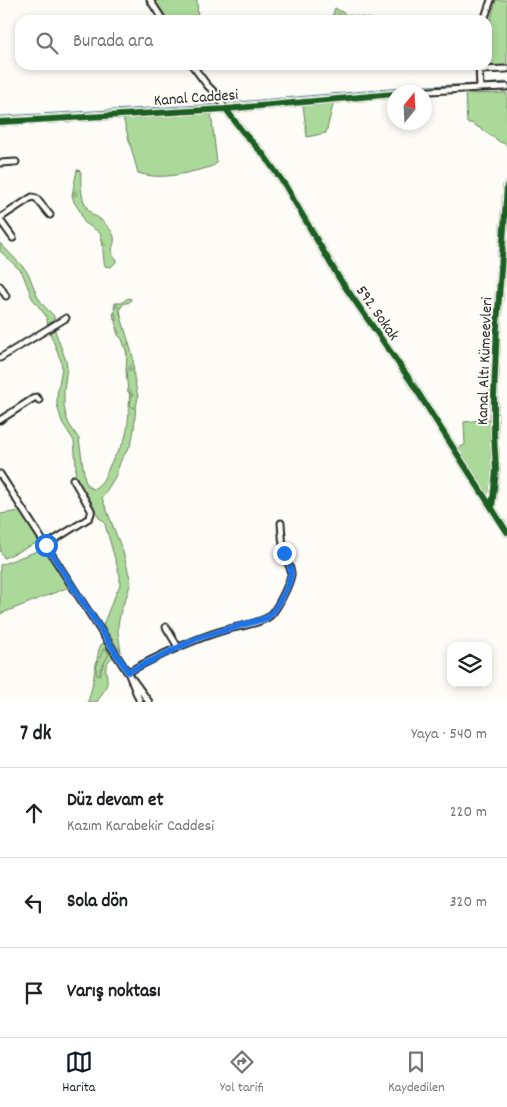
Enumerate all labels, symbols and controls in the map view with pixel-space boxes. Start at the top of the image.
search box [15,15,492,70]
icon: search [33,29,61,57]
text: Burada ara [73,29,153,56]
street label: Kanal Caddesi [153,84,239,113]
north arrow [387,85,432,130]
street label: 592. Sokak [350,281,404,346]
street label: Kanal Altı Kümeevleri [472,297,499,425]
route start [35,534,58,557]
route end [273,542,296,565]
map controls [447,642,492,687]
button: layers [447,642,492,687]
text: 7 dk [20,720,51,750]
text: Yaya · 540 m [411,723,487,746]
text: Düz devam et [67,788,163,815]
icon: ahead [20,799,48,827]
text: 220 m [450,801,487,824]
text: Kazım Karabekir Caddesi [67,815,214,838]
icon: left [20,889,48,917]
text: Sola dön [67,889,128,916]
text: 320 m [450,891,487,914]
icon: arrive [20,979,48,1007]
text: Varış noktası [67,979,161,1006]
tab: Harita [62,1048,95,1098]
tab: Yol tarifi [220,1048,264,1098]
tab: Kaydedilen [388,1048,445,1098]

